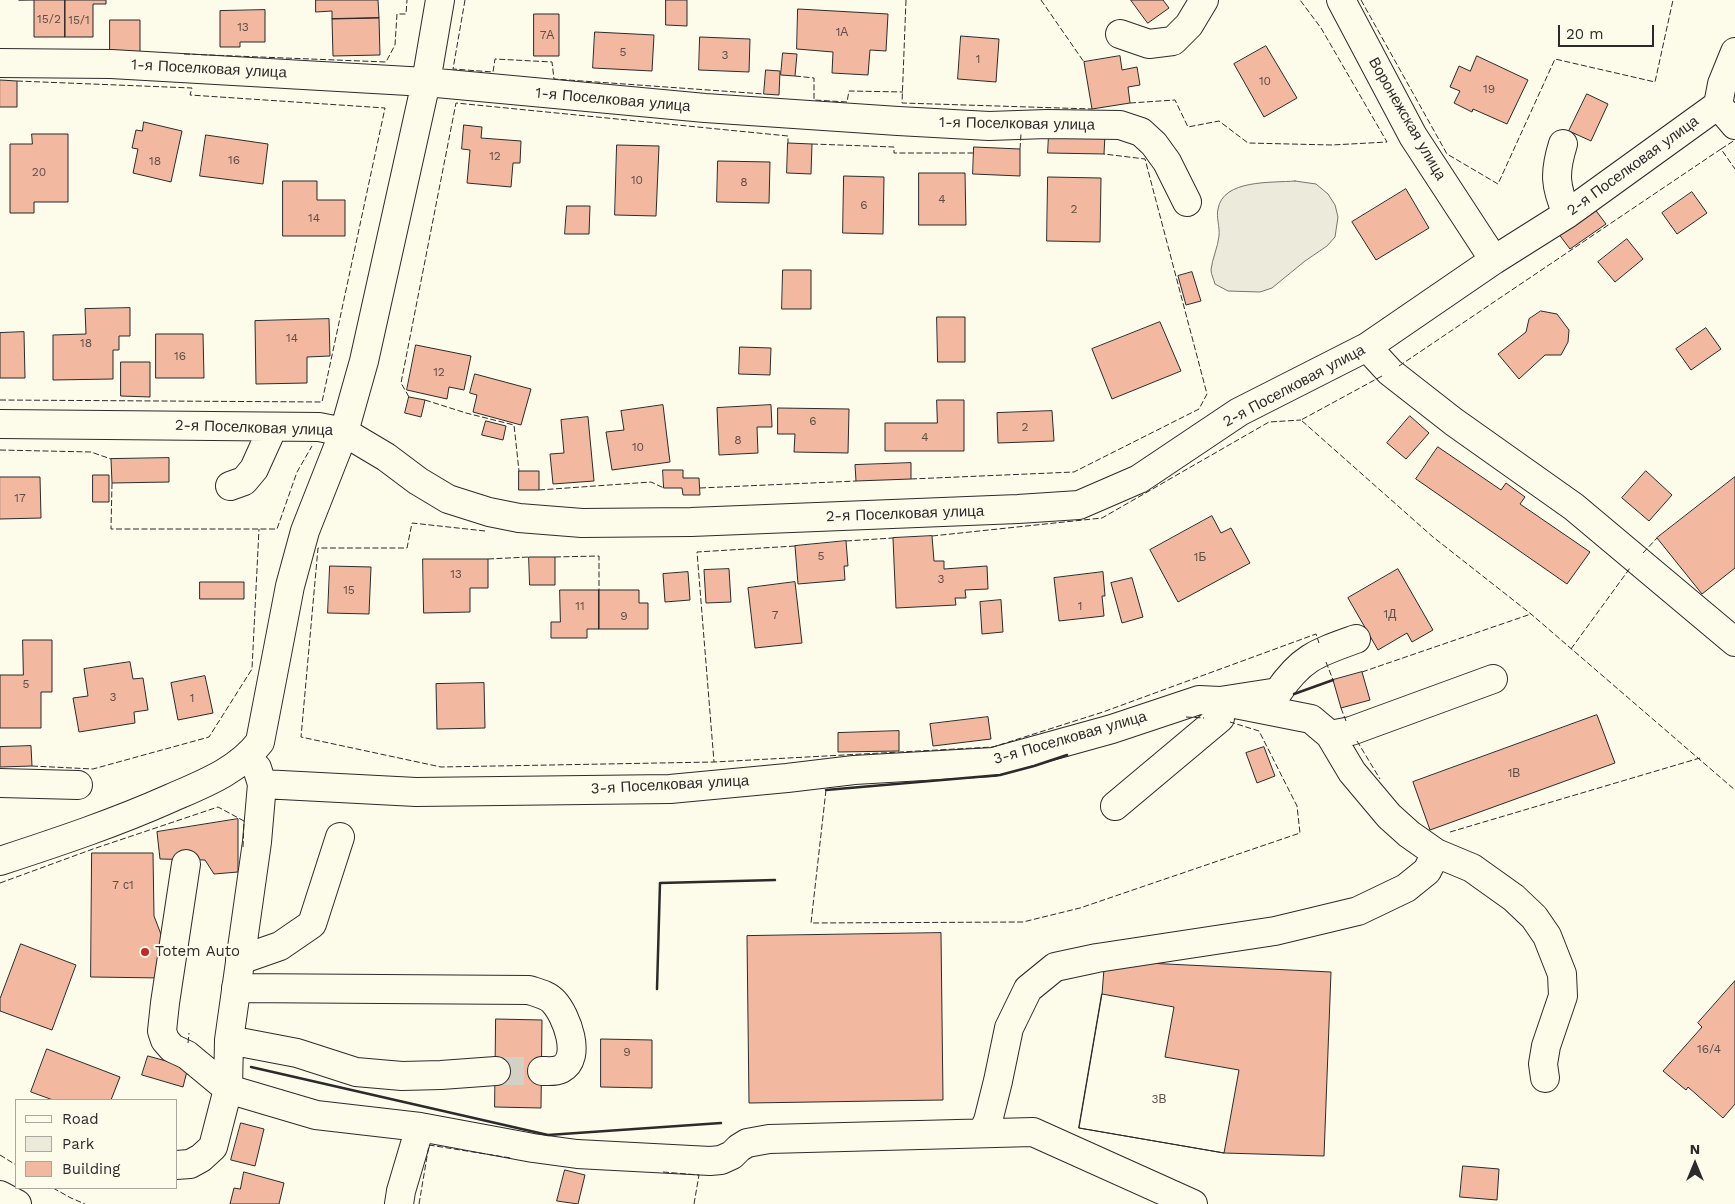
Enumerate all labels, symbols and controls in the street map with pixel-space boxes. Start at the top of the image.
house number: 15/2 [37,12,61,26]
house number: 15/1 [68,13,90,27]
scale bar [1560,15,1656,47]
house number: 13 [237,20,249,34]
house number: 1А [836,25,848,39]
text: 20 m [1566,25,1604,43]
house number: 7А [540,28,554,42]
house number: 5 [620,45,626,59]
house number: 3 [722,48,728,62]
house number: 1 [976,52,980,66]
street label: Воронежская улица [1365,54,1449,184]
street label: 1-я Поселковая улица [131,56,287,82]
house number: 10 [1259,74,1271,88]
house number: 19 [1483,82,1495,96]
street label: 1-я Поселковая улица [535,84,691,116]
street label: 2-я Поселковая улица [1564,112,1702,220]
street label: 1-я Поселковая улица [939,114,1095,134]
house number: 12 [489,149,501,163]
house number: 16 [228,153,240,167]
house number: 18 [149,154,161,168]
house number: 20 [32,165,46,179]
house number: 10 [631,173,643,187]
house number: 8 [740,175,748,189]
house number: 4 [938,192,946,206]
house number: 6 [860,198,868,212]
house number: 2 [1071,202,1077,216]
house number: 14 [308,211,320,225]
house number: 14 [286,331,298,345]
house number: 18 [80,336,92,350]
street label: 2-я Поселковая улица [1220,341,1368,431]
house number: 16 [174,349,186,363]
house number: 12 [433,365,445,379]
house number: 6 [809,414,817,428]
street label: 2-я Поселковая улица [175,416,333,440]
house number: 2 [1022,420,1028,434]
house number: 4 [921,430,929,444]
house number: 8 [734,433,742,447]
house number: 10 [632,440,644,454]
house number: 17 [14,491,26,505]
street label: 2-я Поселковая улица [826,502,984,526]
house number: 5 [818,549,824,563]
house number: 1Б [1194,550,1206,564]
house number: 13 [450,567,462,581]
house number: 3 [938,572,944,586]
house number: 15 [343,583,355,597]
house number: 11 [575,599,585,613]
house number: 1 [1078,599,1082,613]
house number: 1Д [1384,607,1396,621]
house number: 7 [772,608,778,622]
house number: 9 [620,609,628,623]
house number: 5 [23,677,29,691]
house number: 3 [110,690,116,704]
house number: 1 [190,691,194,705]
street label: 3-я Поселковая улица [991,707,1149,769]
house number: 1В [1508,766,1520,780]
street label: 3-я Поселковая улица [590,772,750,798]
house number: 7 с1 [112,878,134,892]
place label: Totem Auto [155,943,240,961]
marker: Totem Auto [139,946,151,958]
house number: 16/4 [1697,1042,1721,1056]
house number: 9 [623,1045,631,1059]
house number: 3В [1152,1092,1166,1106]
legend [15,1099,178,1189]
text: Road [62,1110,99,1128]
text: Park [62,1135,94,1153]
north arrow [1670,1139,1720,1189]
text: N [1690,1141,1700,1157]
text: Building [62,1160,120,1178]

